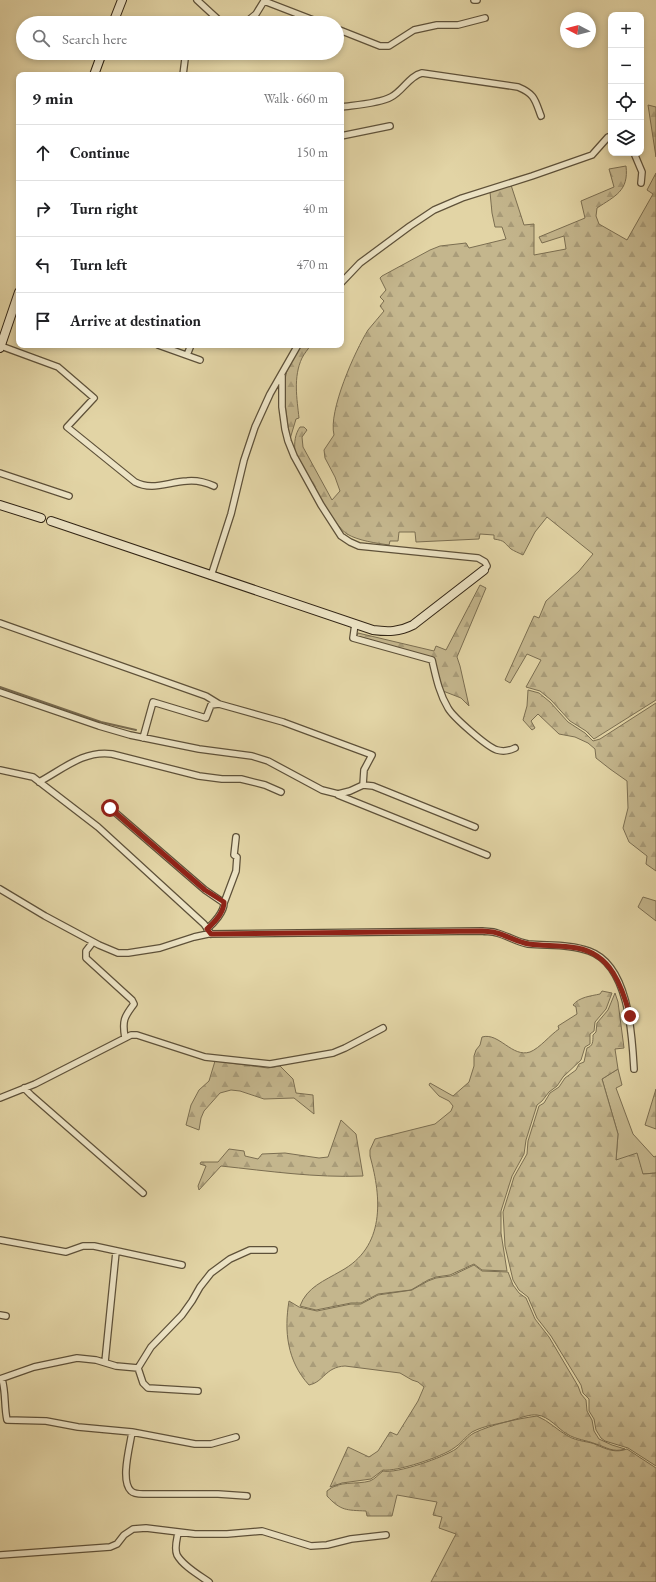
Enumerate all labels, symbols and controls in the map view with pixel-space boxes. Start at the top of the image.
north arrow [560,12,596,48]
map controls [608,12,644,156]
button: + [608,12,644,48]
search box [16,16,344,60]
icon: search [30,27,52,49]
text: Search here [62,29,127,48]
button: − [608,48,644,84]
button: locate [608,84,644,120]
text: 9 min [32,87,73,109]
text: Walk · 660 m [264,90,328,107]
button: layers [608,120,644,156]
icon: ahead [32,142,54,164]
text: Continue [70,143,130,162]
text: 150 m [297,144,328,161]
icon: right [32,198,54,220]
text: Turn right [70,199,138,218]
text: 40 m [303,200,328,217]
icon: left [32,254,54,276]
text: Turn left [70,255,127,274]
text: 470 m [297,256,328,273]
icon: arrive [32,310,54,332]
text: Arrive at destination [70,311,201,330]
route start [101,799,119,817]
route end [621,1007,639,1025]

